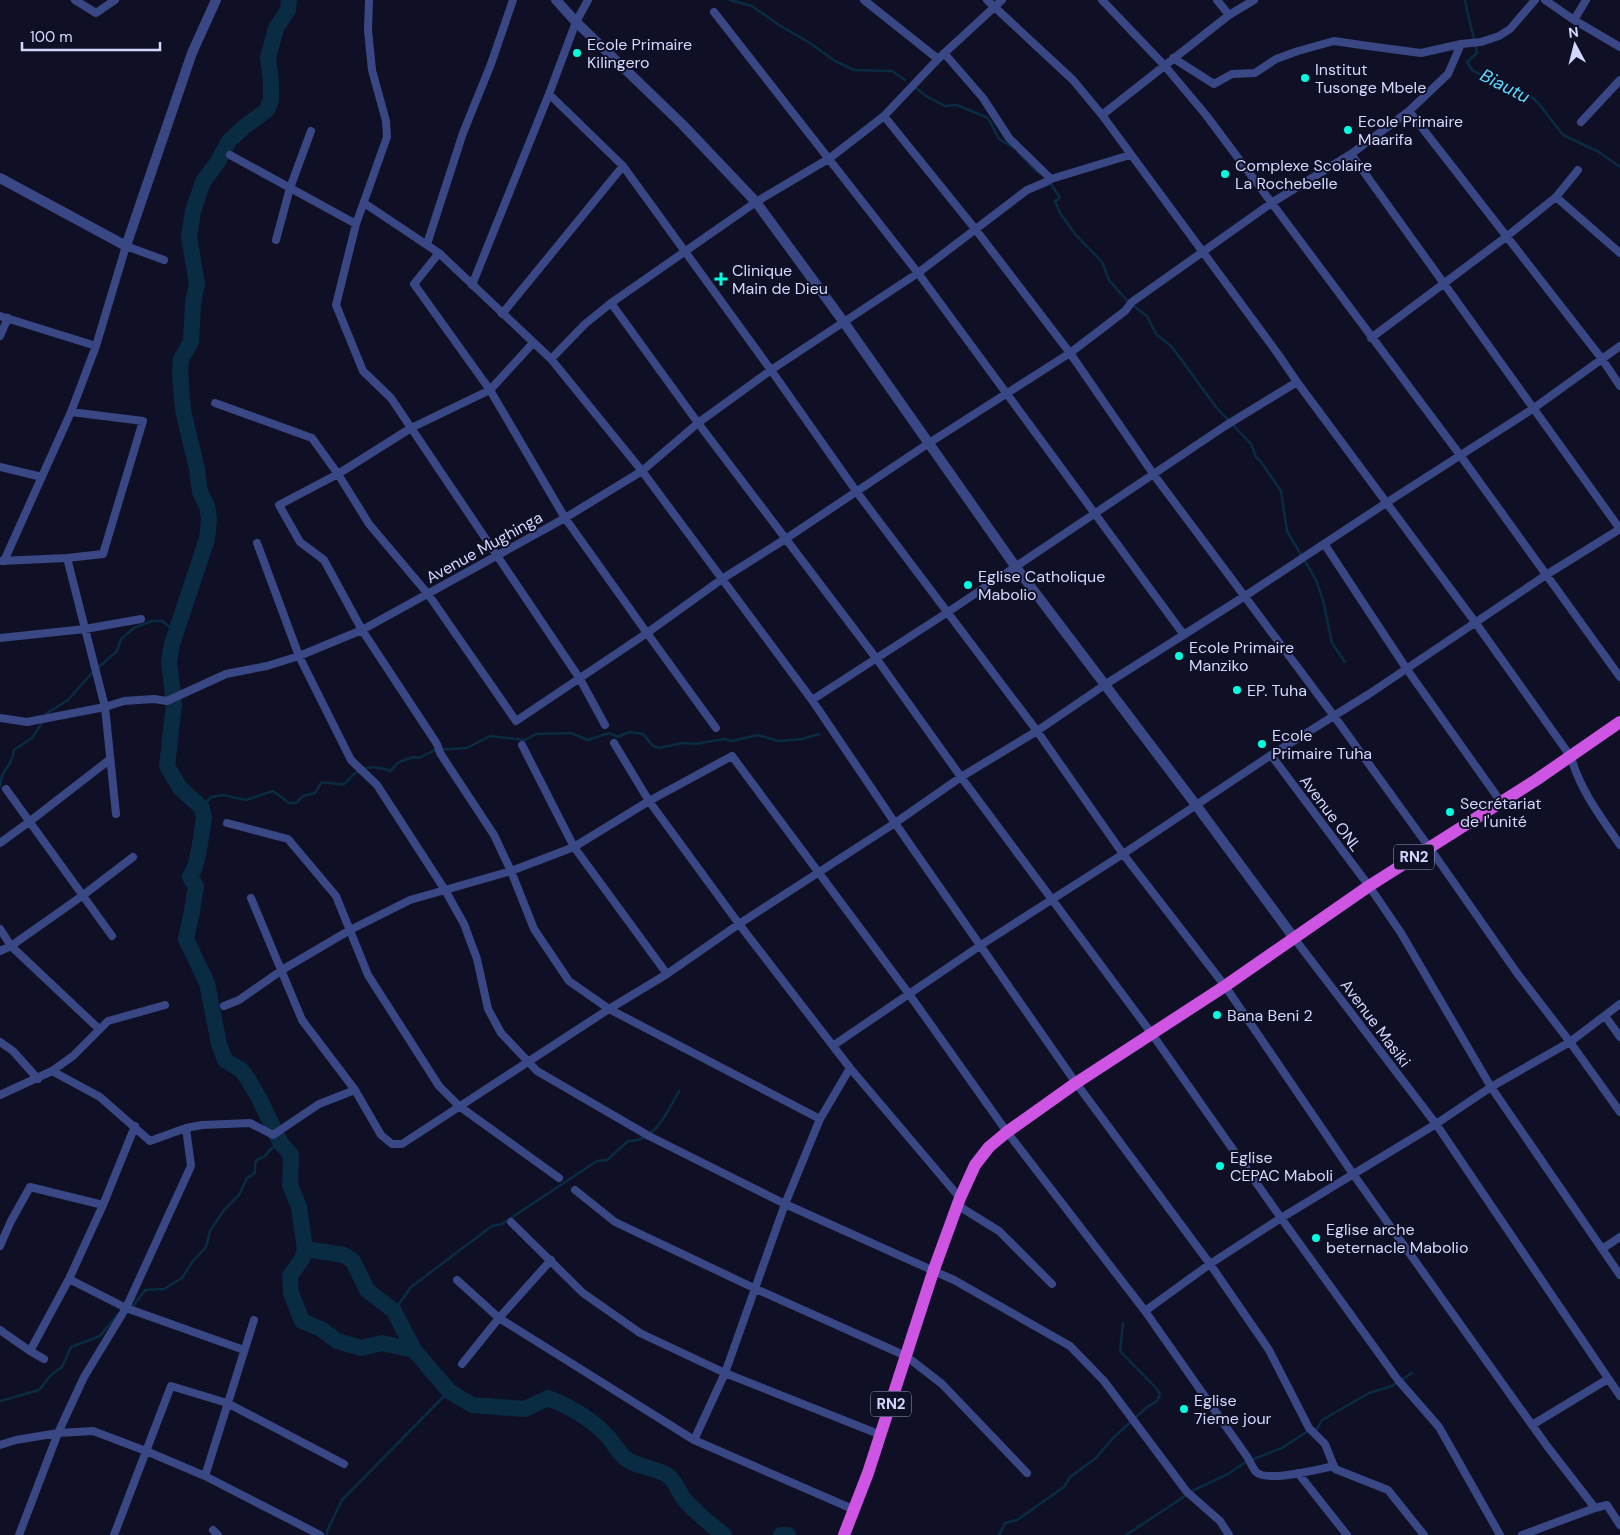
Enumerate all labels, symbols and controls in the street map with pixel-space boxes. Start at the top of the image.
scale bar [22,20,160,52]
north arrow [1550,20,1600,70]
text: N [1567,23,1580,42]
text: 100 m [30,27,73,47]
place label: Ecole Primaire Kilingero [587,34,692,73]
marker: Ecole Primaire Kilingero [571,47,583,59]
place label: Institut Tusonge Mbele [1315,59,1426,98]
water label: Biautu [1476,63,1534,109]
marker: Institut Tusonge Mbele [1299,72,1311,84]
place label: Ecole Primaire Maarifa [1358,111,1463,150]
marker: Ecole Primaire Maarifa [1342,124,1354,136]
place label: Complexe Scolaire La Rochebelle [1235,155,1372,194]
marker: Complexe Scolaire La Rochebelle [1219,168,1231,180]
place label: Clinique Main de Dieu [732,260,828,299]
marker: Clinique Main de Dieu [714,272,728,286]
street label: Avenue Mughinga [422,507,546,588]
place label: Eglise Catholique Mabolio [978,566,1105,605]
marker: Eglise Catholique Mabolio [962,579,974,591]
place label: Ecole Primaire Manziko [1189,637,1294,676]
marker: Ecole Primaire Manziko [1173,650,1185,662]
place label: EP. Tuha [1247,680,1307,701]
marker: EP. Tuha [1231,684,1243,696]
place label: Ecole Primaire Tuha [1272,725,1372,764]
marker: Ecole Primaire Tuha [1256,738,1268,750]
street label: Avenue ONL [1295,771,1366,856]
place label: Secrétariat de l'unité [1460,793,1541,832]
marker: Secrétariat de l'unité [1444,806,1456,818]
road number: RN2 [1394,844,1434,870]
street label: Avenue Masiki [1336,975,1415,1071]
place label: Bana Beni 2 [1227,1005,1313,1026]
marker: Bana Beni 2 [1211,1009,1223,1021]
place label: Eglise CEPAC Maboli [1230,1147,1333,1186]
marker: Eglise CEPAC Maboli [1214,1160,1226,1172]
place label: Eglise arche beternacle Mabolio [1326,1219,1468,1258]
marker: Eglise arche beternacle Mabolio [1310,1232,1322,1244]
place label: Eglise 7ieme jour [1194,1390,1272,1429]
road number: RN2 [871,1392,911,1416]
marker: Eglise 7ieme jour [1178,1403,1190,1415]

